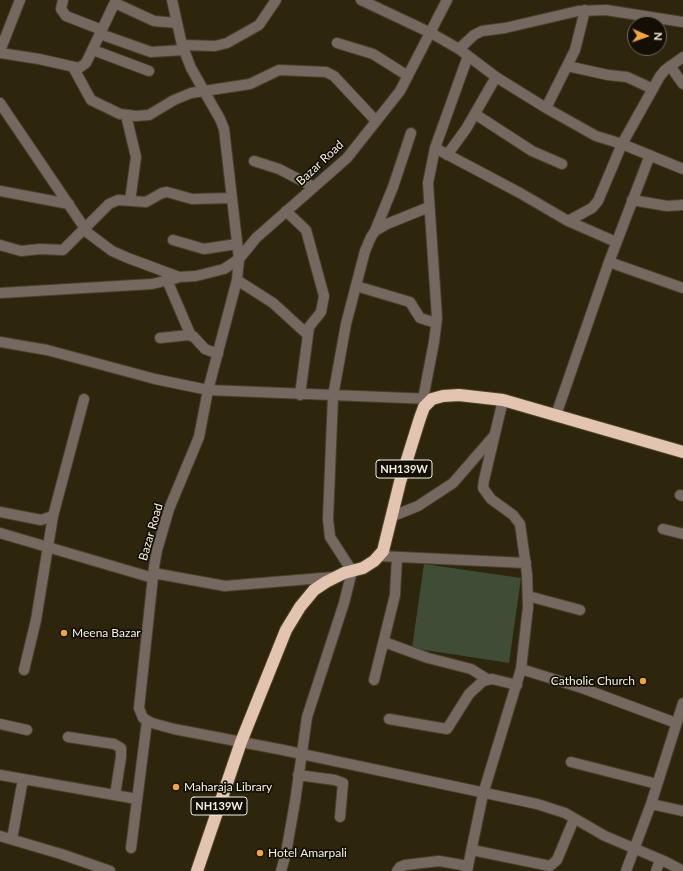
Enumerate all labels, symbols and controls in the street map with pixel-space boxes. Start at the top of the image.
north arrow [627,16,667,56]
text: N [652,32,665,41]
street label: Bazar Road [293,138,347,188]
road number: NH139W [376,460,432,478]
street label: Bazar Road [136,502,166,562]
place label: Meena Bazar [72,626,141,640]
marker: Meena Bazar [59,628,69,638]
place label: Catholic Church [551,674,635,688]
marker: Catholic Church [638,676,648,686]
place label: Maharaja Library [184,780,272,794]
marker: Maharaja Library [171,782,181,792]
road number: NH139W [191,797,247,815]
place label: Hotel Amarpali [268,846,347,860]
marker: Hotel Amarpali [255,848,265,858]

